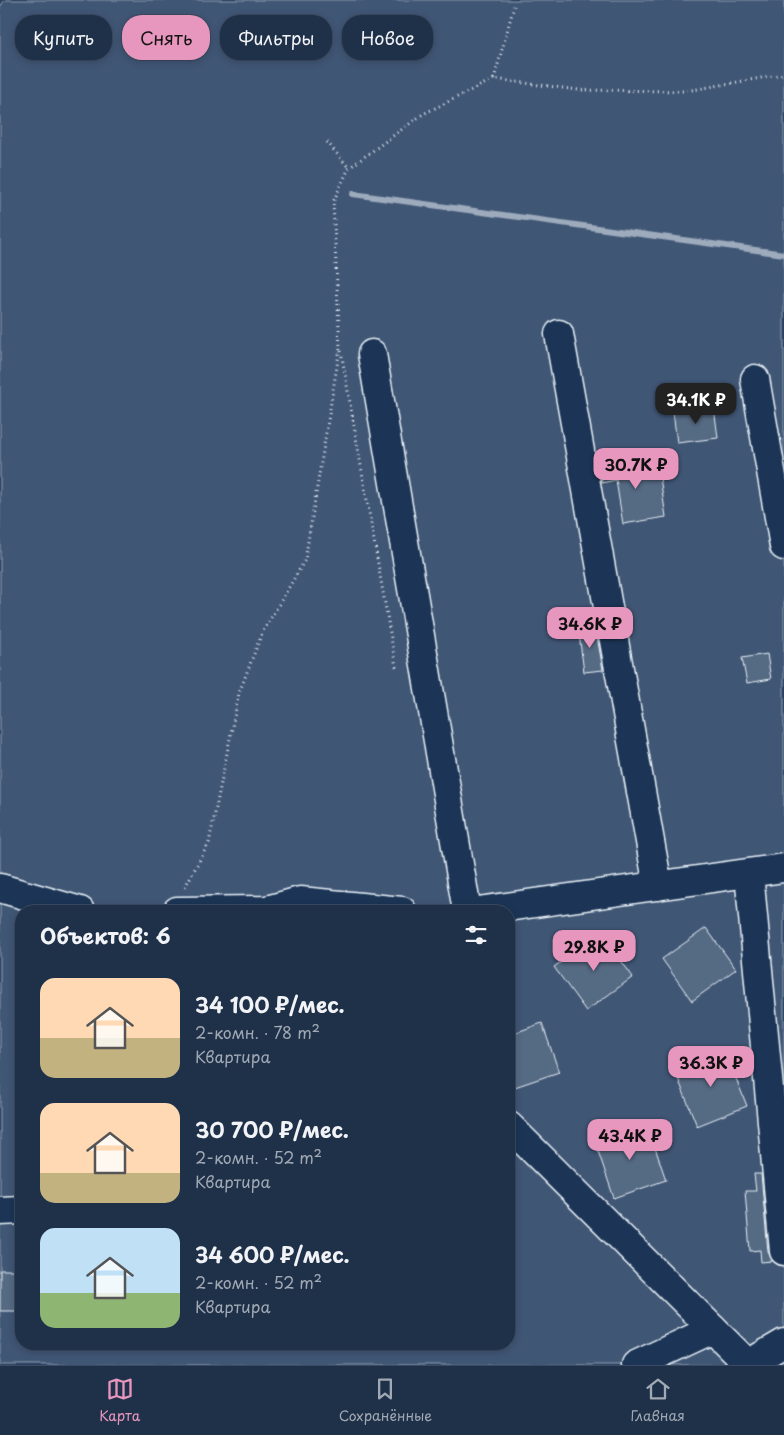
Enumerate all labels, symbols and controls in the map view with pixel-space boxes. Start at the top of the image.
chip: Купить [15,15,112,60]
chip: Снять [122,15,210,60]
chip: Фильтры [220,15,332,60]
chip: Новое [342,15,433,60]
pin: 34.1K ₽ [650,382,742,425]
text: 34.1K ₽ [666,387,726,411]
pin: 30.7K ₽ [590,448,682,490]
text: 30.7K ₽ [604,452,668,476]
pin: 34.6K ₽ [544,606,636,649]
text: 34.6K ₽ [558,611,622,635]
text: Объектов: 6 [40,919,171,951]
icon: filters [462,921,490,949]
pin: 29.8K ₽ [548,930,640,972]
text: 29.8K ₽ [564,934,624,958]
text: 34 100 ₽/мес. [195,988,345,1020]
icon: home [80,998,140,1058]
text: 2-комн. · 78 m² [195,1020,320,1044]
text: Квартира [195,1044,270,1068]
pin: 36.3K ₽ [665,1046,757,1088]
text: 36.3K ₽ [679,1050,743,1074]
text: 30 700 ₽/мес. [195,1113,349,1145]
pin: 43.4K ₽ [584,1118,676,1161]
icon: home [80,1123,140,1183]
text: 43.4K ₽ [598,1123,662,1147]
text: 2-комн. · 52 m² [195,1145,322,1169]
text: Квартира [195,1169,270,1193]
text: 34 600 ₽/мес. [195,1238,350,1270]
icon: home [80,1248,140,1308]
text: 2-комн. · 52 m² [195,1270,322,1294]
text: Квартира [195,1294,270,1318]
tab: Карта [99,1375,140,1426]
tab: Сохранённые [339,1375,432,1426]
tab: Главная [631,1375,685,1426]

